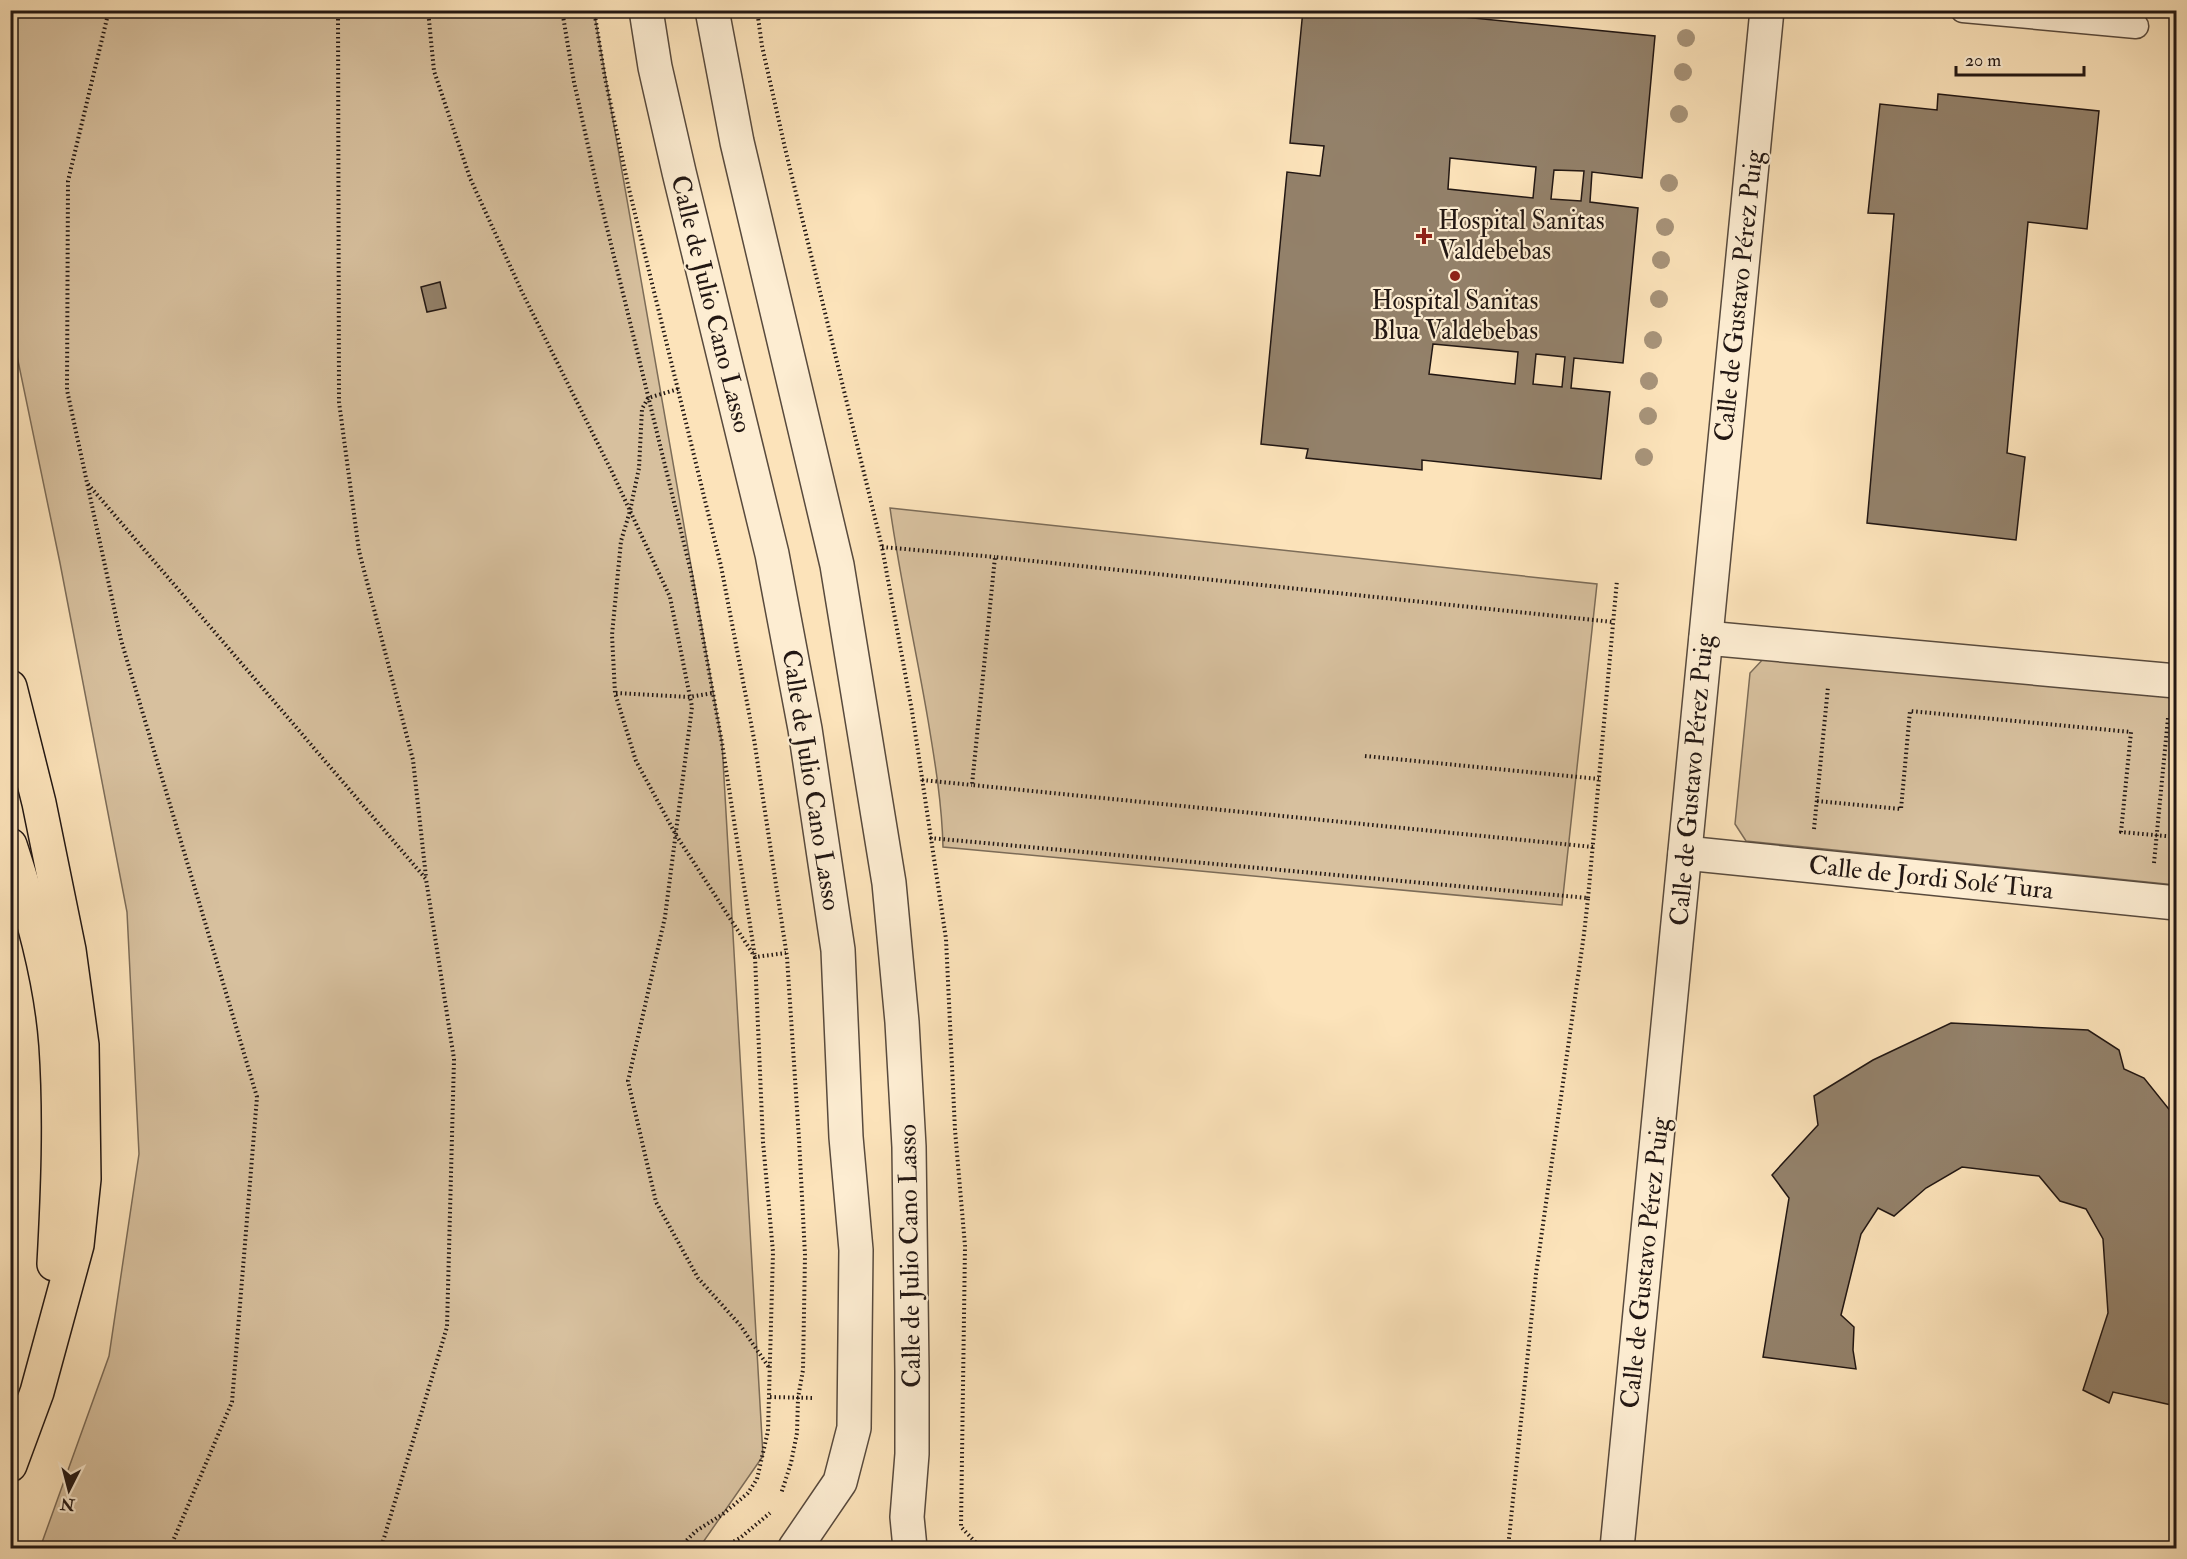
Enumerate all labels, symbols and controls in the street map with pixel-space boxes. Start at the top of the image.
scale bar [1956,39,2084,77]
text: 20 m [1965,49,2001,72]
street label: Calle de Gustavo Pérez Puig [1708,148,1770,443]
street label: Calle de Julio Cano Lasso [664,172,758,436]
place label: Hospital Sanitas Valdebebas [1438,205,1605,267]
marker: Hospital Sanitas Valdebebas [1415,227,1433,245]
marker: Hospital Sanitas Blua Valdebebas [1448,269,1462,283]
place label: Hospital Sanitas Blua Valdebebas [1372,285,1538,347]
street label: Calle de Gustavo Pérez Puig [1663,632,1721,927]
street label: Calle de Julio Cano Lasso [775,647,847,913]
street label: Calle de Jordi Solé Tura [1807,849,2055,907]
street label: Calle de Gustavo Pérez Puig [1614,1115,1676,1410]
street label: Calle de Julio Cano Lasso [892,1124,928,1388]
north arrow [39,1460,99,1520]
text: N [59,1493,77,1515]

